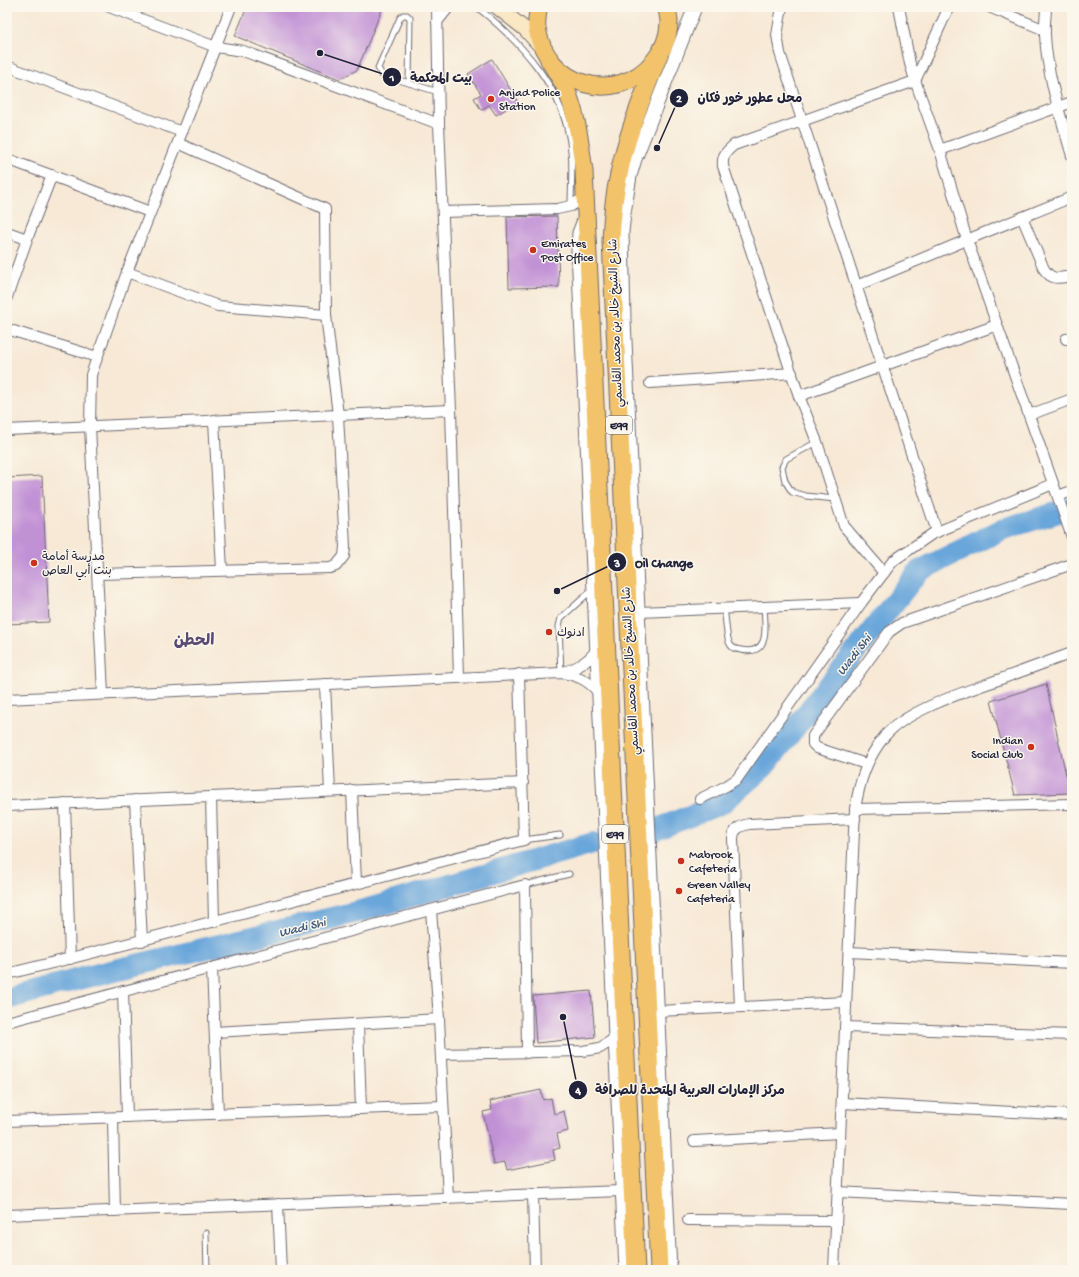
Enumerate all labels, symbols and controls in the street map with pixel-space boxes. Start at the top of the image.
callout: بيت المحكمة [382,65,480,90]
text: بيت المحكمة [410,71,472,87]
text: 1 [389,72,395,86]
callout: محل عطور خور فكان [669,85,810,110]
place label: Anjad Police Station [499,87,561,115]
text: محل عطور خور فكان [698,90,802,107]
text: 2 [676,93,682,107]
marker: Anjad Police Station [486,94,496,104]
place label: Emirates Post Office [540,238,594,266]
street label: شارع الشيخ خالد بن محمد القاسمي [606,238,629,408]
marker: Emirates Post Office [528,245,538,255]
road number: E99 [606,416,632,434]
place label: مدرسة أمامة بنت أبي العاص [42,549,112,581]
callout: Oil Change [607,550,701,575]
text: Oil Change [635,557,694,572]
marker: مدرسة أمامة بنت أبي العاص [29,558,39,568]
text: 3 [613,558,620,572]
street label: شارع الشيخ خالد بن محمد القاسمي [620,586,645,756]
marker: ادنوك [544,627,554,637]
place label: ادنوك [557,627,585,641]
water label: Wadi Shi [834,630,877,679]
district label: الحطن [174,632,214,652]
place label: Indian Social Club [971,735,1024,763]
marker: Indian Social Club [1026,742,1036,752]
road number: E99 [602,825,628,843]
place label: Mabrook Cafeteria [689,849,737,877]
marker: Mabrook Cafeteria [676,856,686,866]
place label: Green Valley Cafeteria [687,879,751,907]
marker: Green Valley Cafeteria [674,886,684,896]
water label: Wadi Shi [278,915,330,941]
callout: مركز الإمارات العربية المتحدة للصرافة [568,1077,793,1102]
text: مركز الإمارات العربية المتحدة للصرافة [595,1082,785,1099]
text: 4 [574,1085,581,1099]

